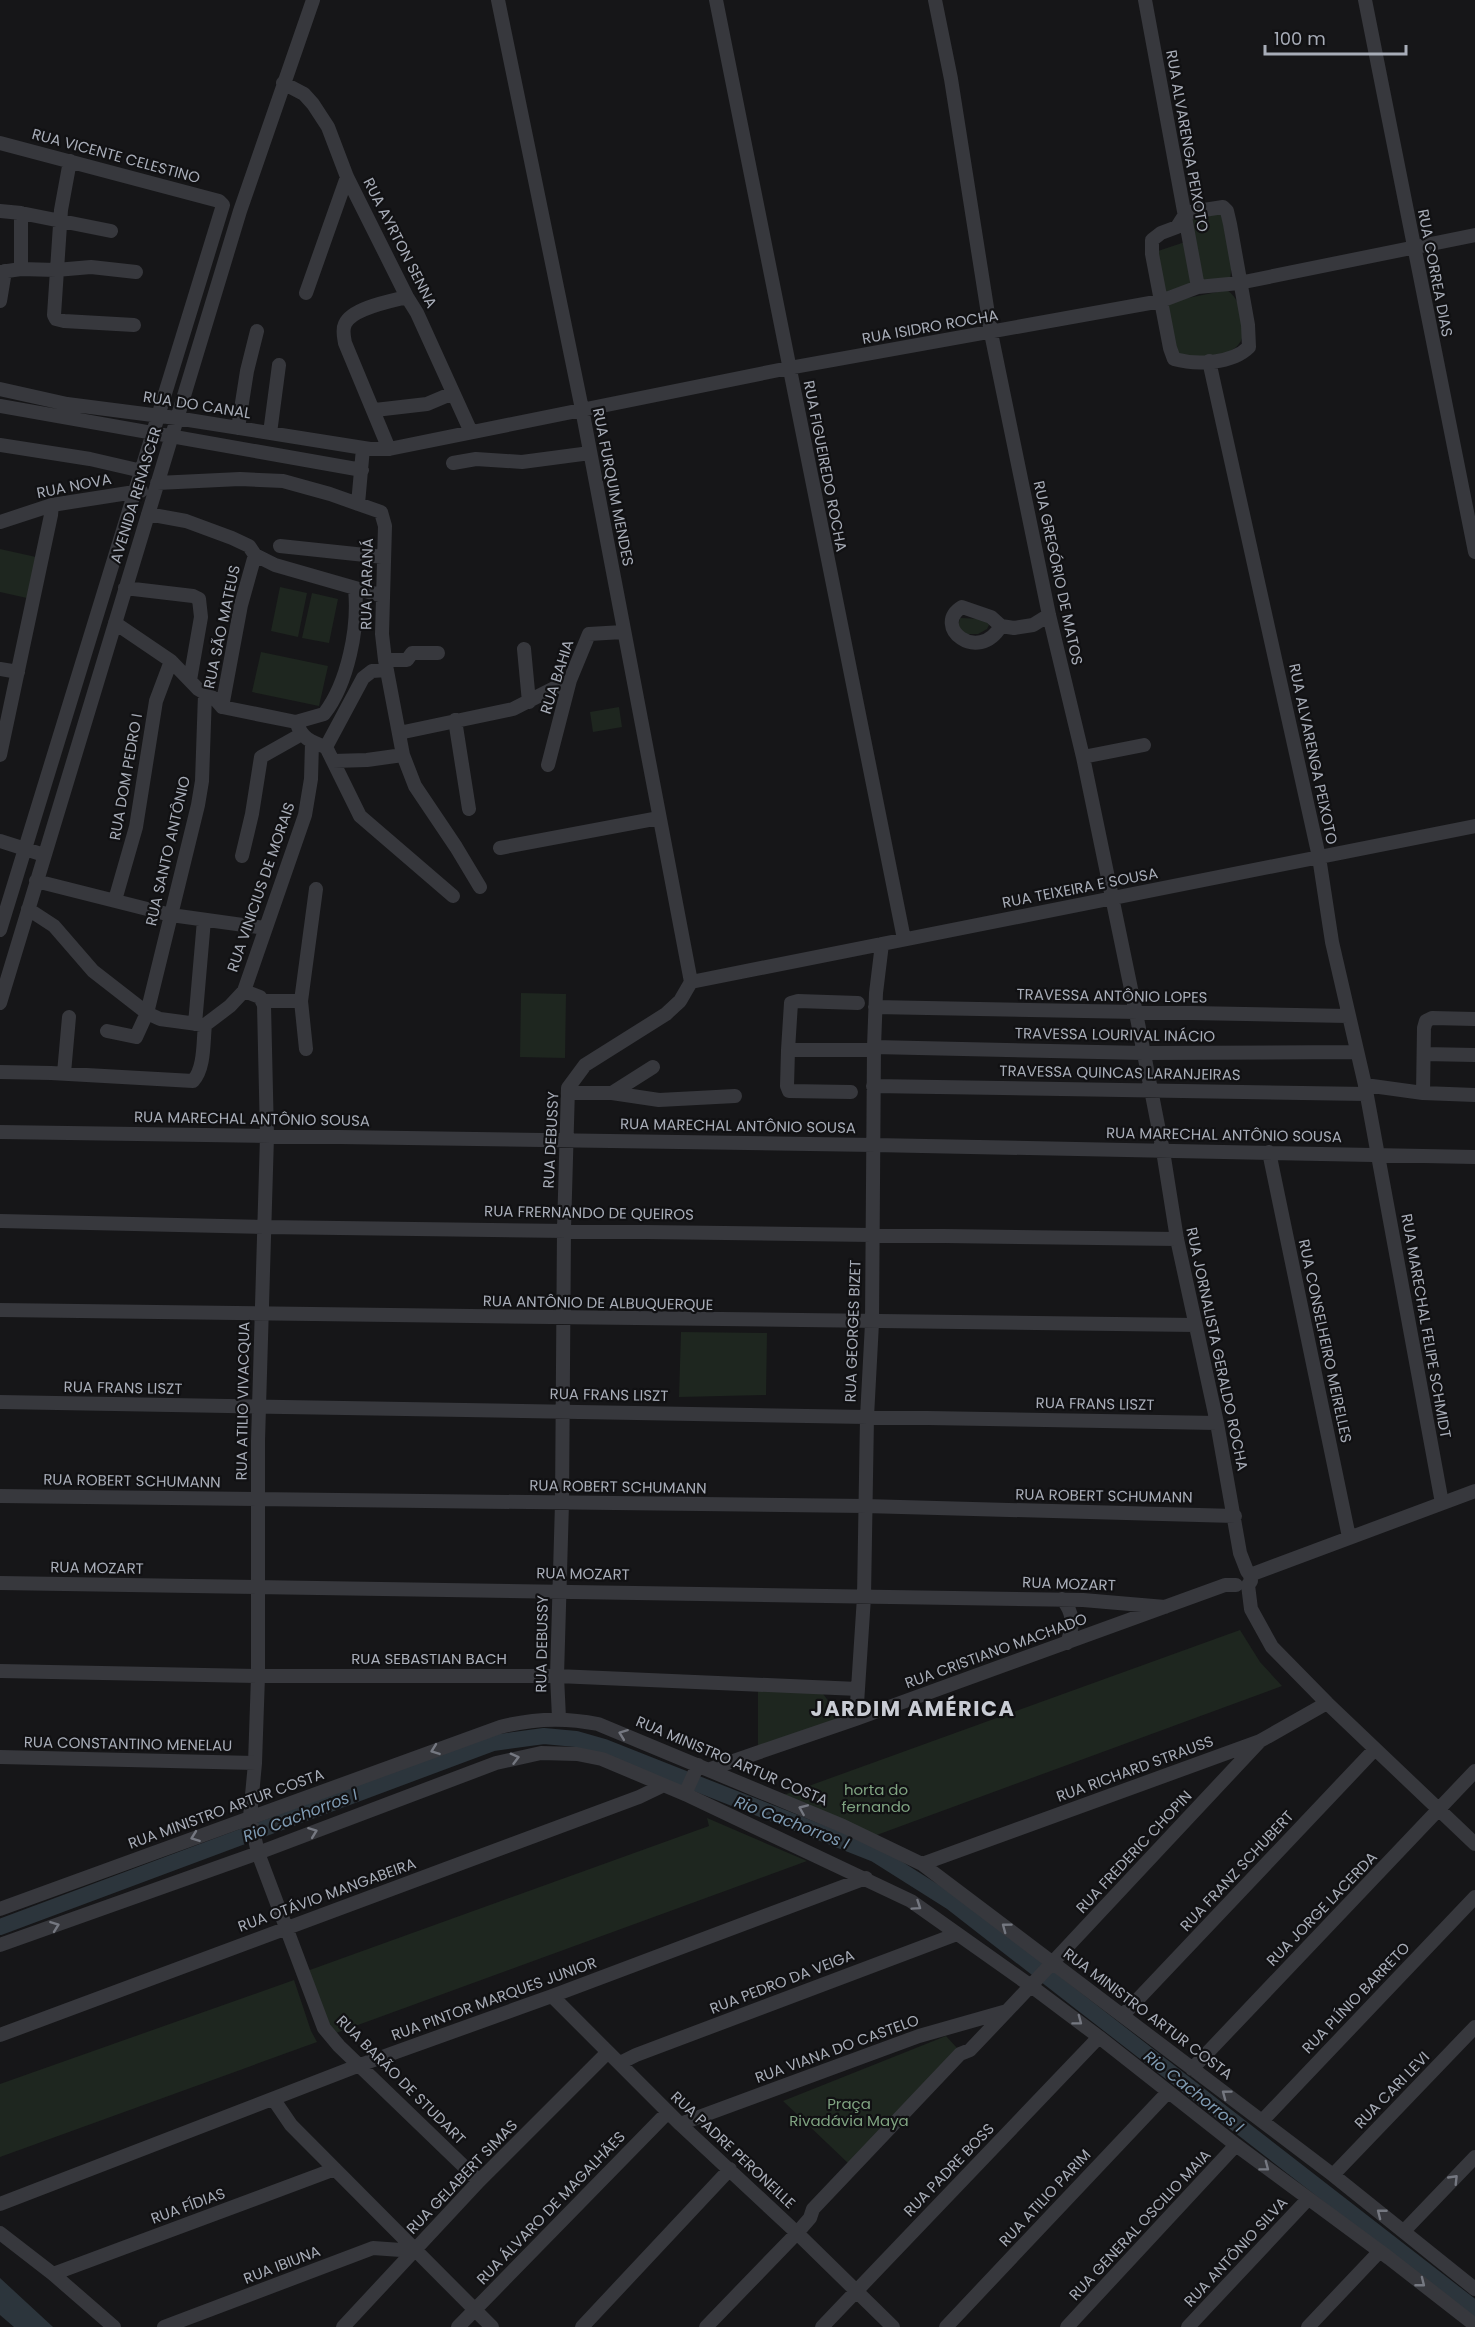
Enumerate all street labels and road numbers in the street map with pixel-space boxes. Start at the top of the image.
street label: RUA ALVARENGA PEIXOTO [1161,48,1214,234]
street label: RUA VICENTE CELESTINO [30,123,203,188]
street label: RUA AYRTON SENNA [359,174,442,311]
street label: RUA CORREA DIAS [1413,207,1458,339]
street label: RUA ISIDRO ROCHA [860,304,1000,349]
street label: RUA FIGUEIREDO ROCHA [799,378,852,553]
street label: RUA DO CANAL [142,386,253,423]
street label: RUA FURQUIM MENDES [588,406,639,568]
street label: AVENIDA RENASCER [105,424,166,566]
street label: RUA NOVA [35,468,113,503]
street label: RUA GREGÓRIO DE MATOS [1029,479,1088,667]
street label: RUA PARANÁ [355,538,378,630]
street label: RUA SÃO MATEUS [198,563,245,691]
street label: RUA BAHIA [535,637,578,717]
street label: RUA ALVARENGA PEIXOTO [1284,662,1343,846]
street label: RUA DOM PEDRO I [104,712,147,842]
street label: RUA SANTO ANTÔNIO [140,774,195,928]
street label: RUA VINICIUS DE MORAIS [222,799,299,975]
street label: RUA TEIXEIRA E SOUSA [1000,862,1160,913]
street label: TRAVESSA ANTÔNIO LOPES [1016,983,1208,1008]
street label: TRAVESSA LOURIVAL INÁCIO [1015,1022,1216,1047]
street label: TRAVESSA QUINCAS LARANJEIRAS [999,1060,1241,1085]
street label: RUA DEBUSSY [537,1091,564,1189]
street label: RUA MARECHAL ANTÔNIO SOUSA [134,1106,370,1131]
street label: RUA MARECHAL ANTÔNIO SOUSA [620,1113,856,1138]
street label: RUA MARECHAL ANTÔNIO SOUSA [1106,1122,1342,1147]
street label: RUA FRERNANDO DE QUEIROS [484,1200,694,1225]
street label: RUA MARECHAL FELIPE SCHMIDT [1396,1212,1457,1440]
street label: RUA JORNALISTA GERALDO ROCHA [1181,1225,1254,1473]
street label: RUA CONSELHEIRO MEIRELLES [1294,1237,1357,1445]
street label: RUA GEORGES BIZET [840,1259,865,1403]
street label: RUA ANTÔNIO DE ALBUQUERQUE [483,1290,713,1315]
street label: RUA ATILIO VIVACQUA [231,1321,254,1481]
street label: RUA FRANS LISZT [63,1376,183,1399]
street label: RUA FRANS LISZT [549,1383,669,1406]
street label: RUA FRANS LISZT [1035,1392,1155,1415]
street label: RUA ROBERT SCHUMANN [43,1468,221,1493]
street label: RUA ROBERT SCHUMANN [529,1474,707,1499]
street label: RUA ROBERT SCHUMANN [1015,1483,1193,1508]
street label: RUA MOZART [50,1556,144,1579]
street label: RUA MOZART [536,1562,630,1585]
street label: RUA MOZART [1022,1571,1116,1596]
street label: RUA DEBUSSY [530,1595,553,1693]
street label: RUA CRISTIANO MACHADO [902,1608,1090,1693]
street label: RUA SEBASTIAN BACH [351,1648,507,1669]
street label: RUA MINISTRO ARTUR COSTA [633,1710,832,1811]
street label: RUA RICHARD STRAUSS [1053,1730,1216,1807]
street label: RUA CONSTANTINO MENELAU [24,1731,232,1756]
street label: RUA MINISTRO ARTUR COSTA [125,1763,327,1854]
street label: RUA FREDERIC CHOPIN [1071,1786,1196,1918]
street label: RUA FRANZ SCHUBERT [1175,1806,1298,1936]
street label: RUA JORGE LACERDA [1262,1847,1382,1970]
street label: RUA OTÁVIO MANGABEIRA [235,1852,419,1937]
street label: RUA PLÍNIO BARRETO [1297,1937,1415,2058]
street label: RUA MINISTRO ARTUR COSTA [1059,1943,1237,2084]
street label: RUA PEDRO DA VEIGA [707,1944,857,2019]
street label: RUA PINTOR MARQUES JUNIOR [388,1952,599,2046]
street label: RUA VIANA DO CASTELO [752,2009,922,2088]
street label: RUA BARÃO DE STUDART [332,2010,471,2149]
street label: RUA CARI LEVI [1349,2046,1434,2133]
street label: RUA PADRE PERONEILLE [666,2086,800,2213]
street label: RUA GELABERT SIMAS [401,2115,522,2239]
street label: RUA PADRE BOSS [899,2118,999,2221]
street label: RUA ÁLVARO DE MAGALHÃES [472,2126,630,2289]
street label: RUA ATILIO PARIM [994,2145,1095,2251]
street label: RUA GENERAL OSCILIO MAIA [1064,2145,1215,2305]
street label: RUA FÍDIAS [148,2182,228,2229]
street label: RUA ANTÔNIO SILVA [1179,2192,1292,2311]
street label: RUA IBIUNA [240,2240,323,2289]

